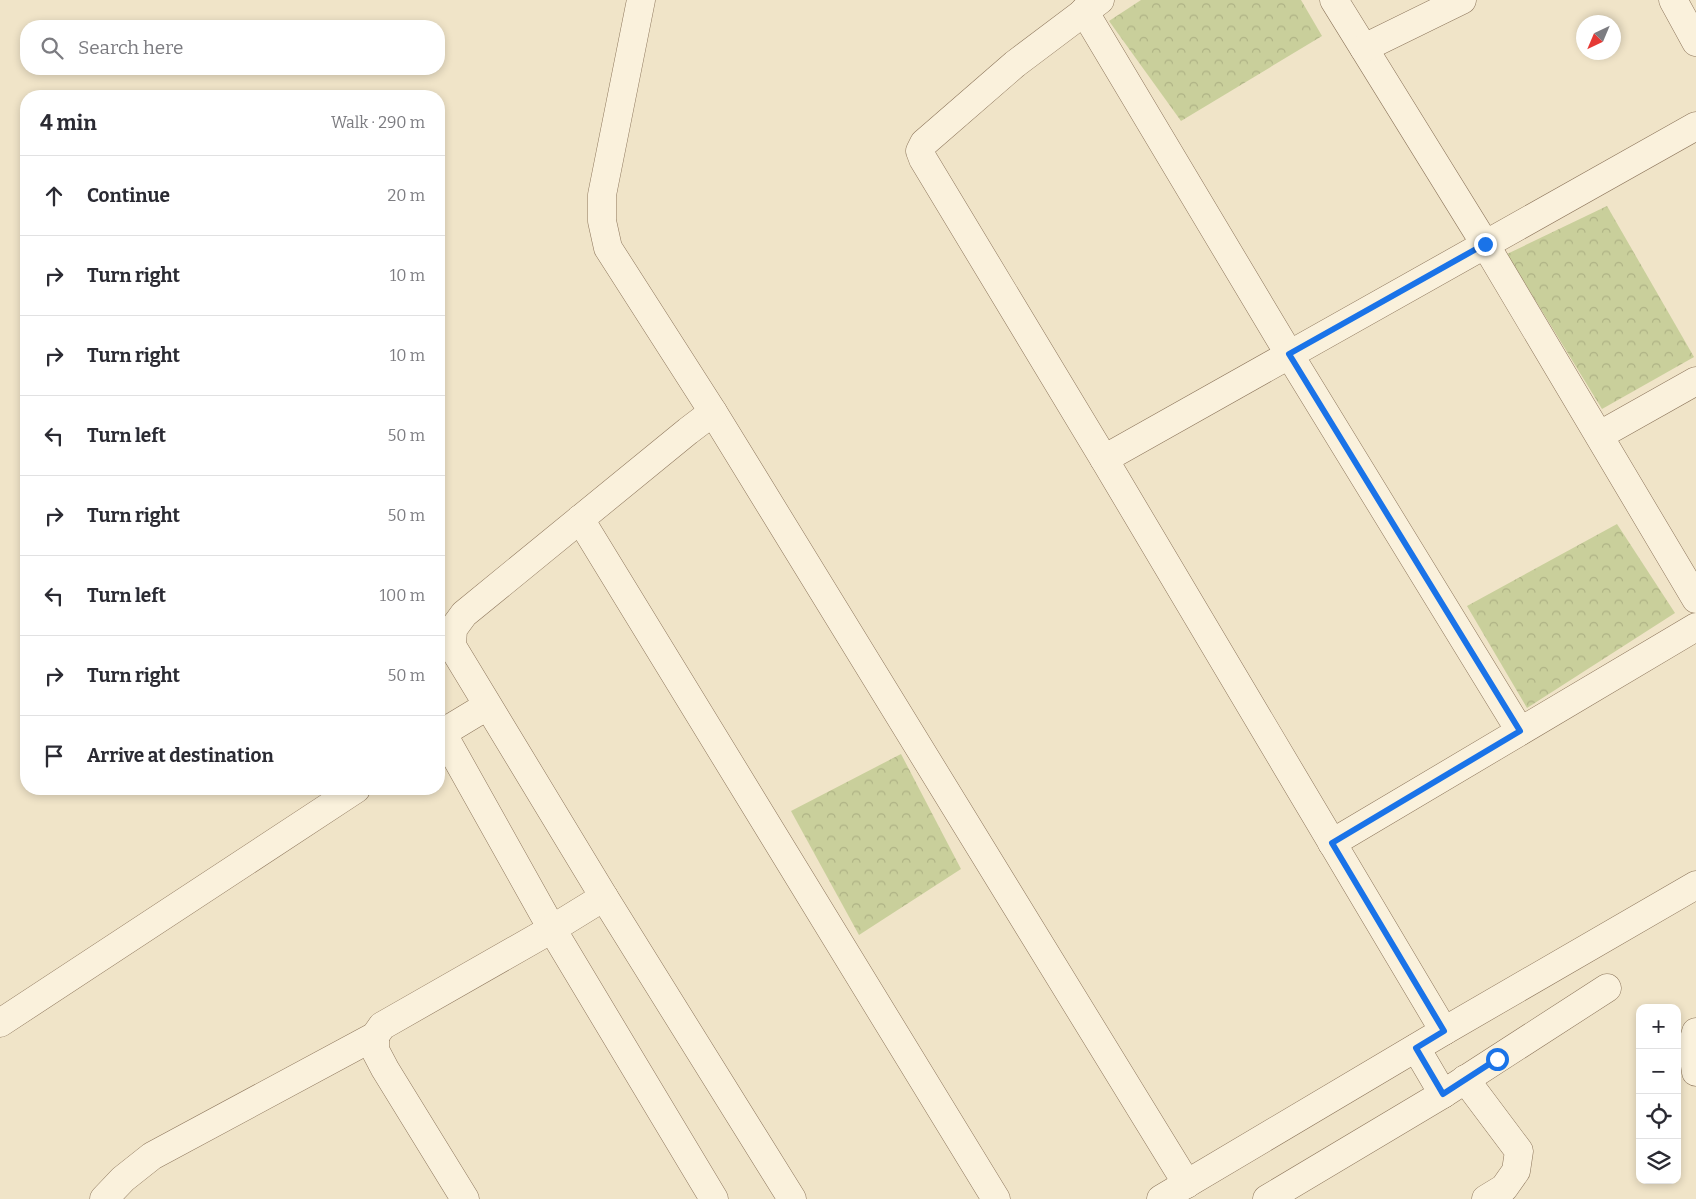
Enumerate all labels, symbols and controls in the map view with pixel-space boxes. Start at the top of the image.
north arrow [1576,15,1621,60]
search box [20,20,445,75]
icon: search [38,34,66,62]
text: Search here [78,36,183,59]
text: 4 min [40,110,97,136]
text: Walk · 290 m [331,113,425,132]
icon: ahead [40,182,68,210]
text: Continue [87,184,170,207]
text: 20 m [388,186,425,205]
route end [1474,233,1497,256]
icon: right [40,262,68,290]
text: Turn right [87,264,180,287]
text: 10 m [390,266,425,285]
icon: right [40,342,68,370]
text: Turn right [87,344,180,367]
text: 10 m [390,346,425,365]
icon: left [40,422,68,450]
text: Turn left [87,424,166,447]
text: 50 m [388,426,425,445]
icon: right [40,502,68,530]
text: Turn right [87,504,180,527]
text: 50 m [388,506,425,525]
icon: left [40,582,68,610]
text: Turn left [87,584,166,607]
text: 100 m [380,586,425,605]
icon: right [40,662,68,690]
text: Turn right [87,664,180,687]
text: 50 m [388,666,425,685]
icon: arrive [40,742,68,770]
text: Arrive at destination [87,744,274,767]
map controls [1636,1004,1681,1184]
button: + [1636,1004,1681,1049]
route start [1486,1048,1509,1071]
button: − [1636,1049,1681,1094]
button: locate [1636,1094,1681,1139]
button: layers [1636,1139,1681,1184]

